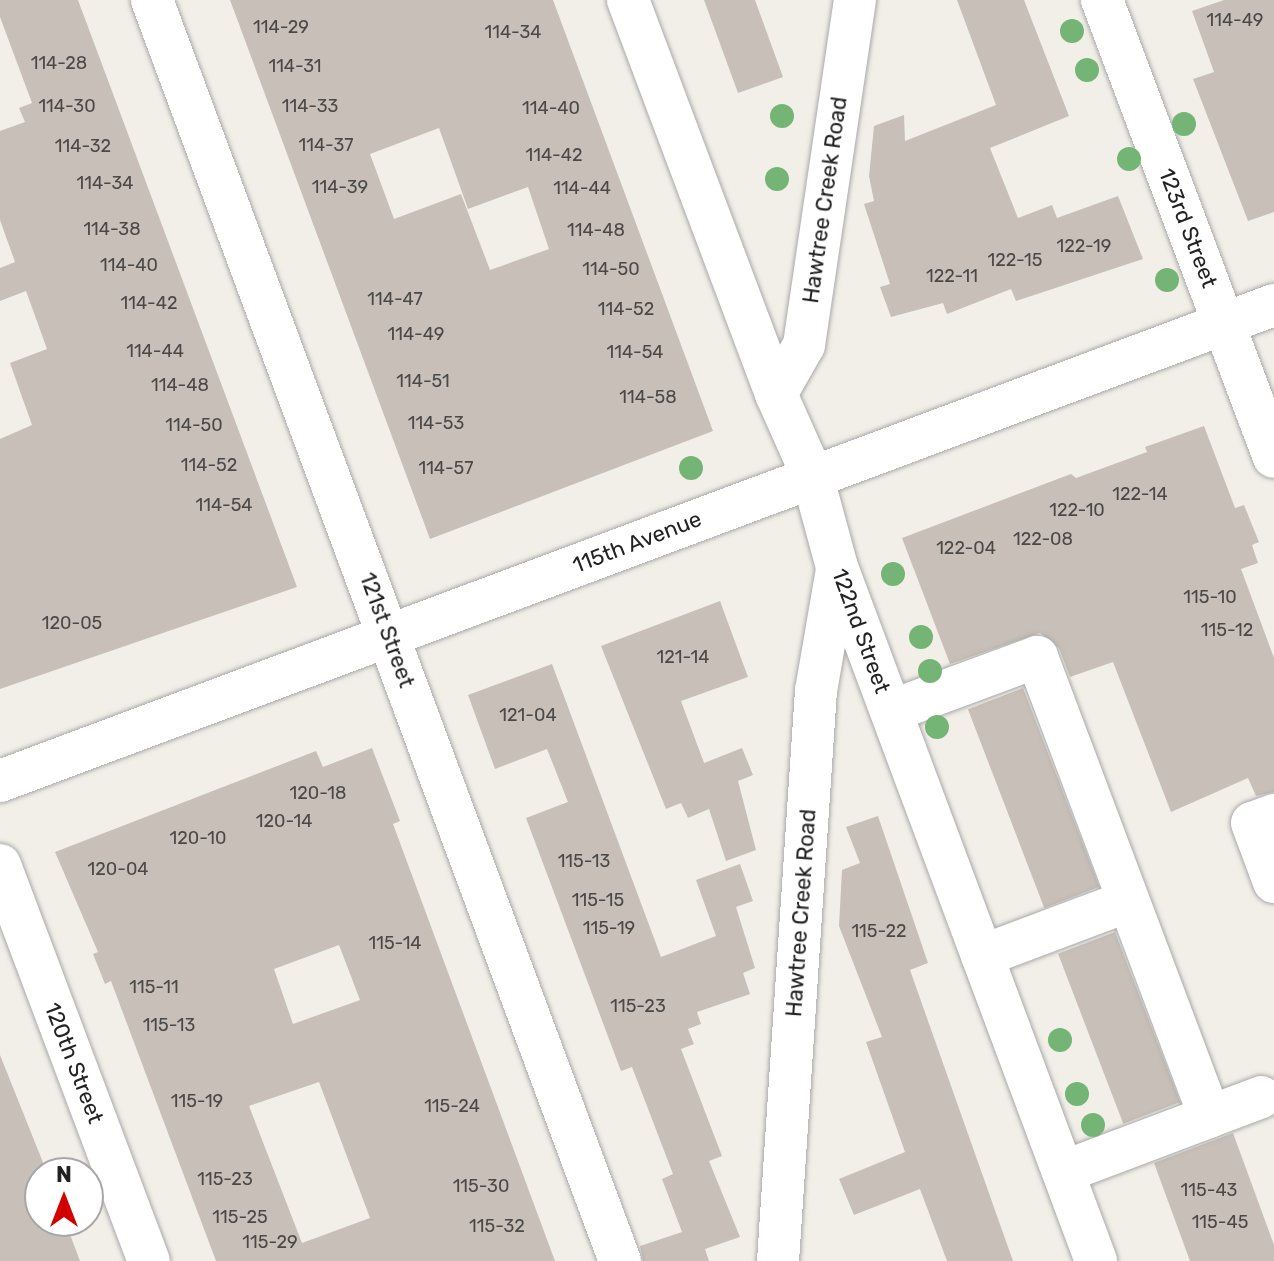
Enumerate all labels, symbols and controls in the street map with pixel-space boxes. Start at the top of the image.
house number: 114-49 [1206,9,1264,31]
house number: 114-29 [253,16,309,38]
house number: 114-34 [485,21,541,43]
house number: 114-28 [31,52,87,74]
house number: 114-31 [268,55,322,77]
house number: 114-30 [38,95,96,117]
house number: 114-33 [282,95,338,117]
street label: Hawtree Creek Road [797,95,853,305]
house number: 114-40 [522,97,580,119]
house number: 114-37 [299,134,353,156]
house number: 114-32 [55,135,111,157]
house number: 114-42 [525,144,583,166]
street label: 123rd Street [1153,165,1223,291]
house number: 114-34 [77,172,133,194]
house number: 114-39 [312,176,368,198]
house number: 114-44 [553,177,611,199]
house number: 114-38 [83,218,141,240]
house number: 114-48 [567,219,625,241]
house number: 122-19 [1057,235,1111,257]
house number: 122-15 [988,249,1042,271]
house number: 114-40 [100,254,158,276]
house number: 114-50 [582,258,640,280]
house number: 122-11 [926,265,978,287]
house number: 114-47 [367,288,423,310]
house number: 114-42 [120,292,178,314]
house number: 114-52 [598,298,654,320]
house number: 114-49 [387,323,445,345]
house number: 114-44 [126,340,184,362]
house number: 114-54 [606,341,664,363]
house number: 114-51 [396,370,450,392]
house number: 114-48 [151,374,209,396]
house number: 114-58 [619,386,677,408]
house number: 114-53 [408,412,464,434]
house number: 114-50 [165,414,223,436]
house number: 114-52 [181,454,237,476]
house number: 114-57 [418,457,474,479]
house number: 122-14 [1112,483,1168,505]
house number: 114-54 [195,494,253,516]
house number: 122-10 [1049,499,1105,521]
street label: 115th Avenue [569,505,705,579]
house number: 122-08 [1013,528,1073,550]
house number: 122-04 [936,537,996,559]
street label: 122nd Street [826,565,896,697]
street label: 121st Street [354,569,420,691]
house number: 115-10 [1183,586,1237,608]
house number: 120-05 [42,612,102,634]
house number: 115-12 [1201,619,1253,641]
house number: 121-14 [657,646,709,668]
house number: 121-04 [499,704,557,726]
house number: 120-18 [290,782,346,804]
street label: Hawtree Creek Road [781,808,821,1018]
house number: 120-14 [256,810,312,832]
house number: 120-10 [170,827,226,849]
house number: 115-13 [558,850,610,872]
house number: 120-04 [87,858,149,880]
house number: 115-15 [572,889,624,911]
house number: 115-19 [583,917,635,939]
house number: 115-22 [851,920,907,942]
house number: 115-14 [368,932,422,954]
house number: 115-11 [129,976,179,998]
house number: 115-23 [610,995,666,1017]
street label: 120th Street [39,999,109,1127]
house number: 115-13 [143,1014,195,1036]
house number: 115-19 [171,1090,223,1112]
house number: 115-24 [424,1095,480,1117]
north arrow [24,1157,104,1237]
text: N [56,1161,72,1188]
house number: 115-23 [197,1168,253,1190]
house number: 115-30 [453,1175,509,1197]
house number: 115-43 [1181,1179,1237,1201]
house number: 115-25 [212,1206,268,1228]
house number: 115-45 [1192,1211,1248,1233]
house number: 115-32 [469,1215,525,1237]
house number: 115-29 [242,1231,298,1253]

